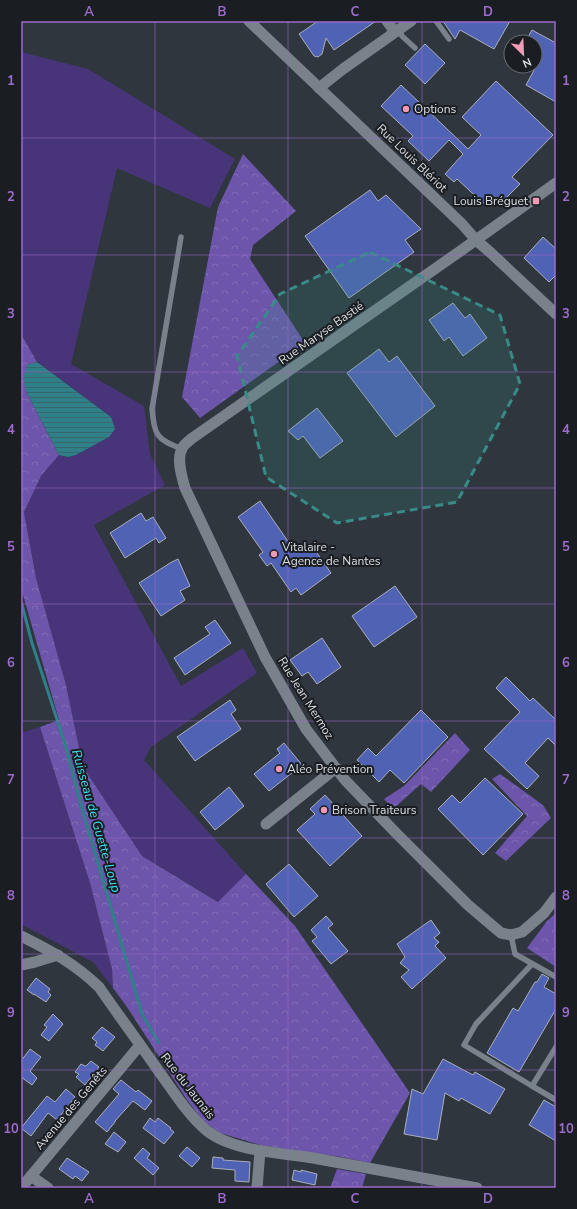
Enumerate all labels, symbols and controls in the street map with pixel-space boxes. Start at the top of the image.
text: A [84,3,94,21]
text: B [218,3,227,21]
text: C [351,3,360,21]
text: D [483,3,493,21]
north arrow [503,34,543,74]
text: N [520,54,534,71]
text: 1 [7,72,15,90]
text: 1 [562,72,570,90]
place label: Options [414,101,457,117]
marker: Options [401,104,411,114]
street label: Rue Louis Blériot [373,120,451,196]
text: 2 [7,188,15,206]
text: 2 [562,188,570,206]
place label: Louis Bréguet [453,193,529,209]
marker: Louis Bréguet [531,196,541,206]
street label: Rue Maryse Bastié [275,298,367,368]
text: 3 [7,305,15,323]
text: 3 [562,305,570,323]
text: 4 [7,421,15,439]
text: 4 [562,421,570,439]
text: 5 [7,538,15,556]
text: 5 [562,538,570,556]
place label: Vitalaire - Agence de Nantes [281,539,381,569]
marker: Vitalaire - Agence de Nantes [269,549,279,559]
text: 6 [7,654,15,672]
street label: Rue Jean Mermoz [274,654,338,743]
text: 6 [562,654,570,672]
water label: Ruisseau de Guette-Loup [67,747,125,895]
place label: Aléo Prévention [287,761,373,777]
marker: Aléo Prévention [274,764,284,774]
text: 7 [7,771,15,789]
text: 7 [562,771,570,789]
place label: Brison Traiteurs [332,802,417,818]
marker: Brison Traiteurs [319,805,329,815]
text: 8 [7,887,15,905]
text: 8 [562,887,570,905]
text: 9 [7,1004,15,1022]
text: 9 [562,1004,570,1022]
street label: Rue du Jaunais [157,1050,219,1123]
street label: Avenue des Genêts [31,1063,111,1153]
text: 10 [3,1120,19,1138]
text: 10 [558,1120,574,1138]
text: A [84,1190,94,1208]
text: B [218,1190,227,1208]
text: C [351,1190,360,1208]
text: D [483,1190,493,1208]

